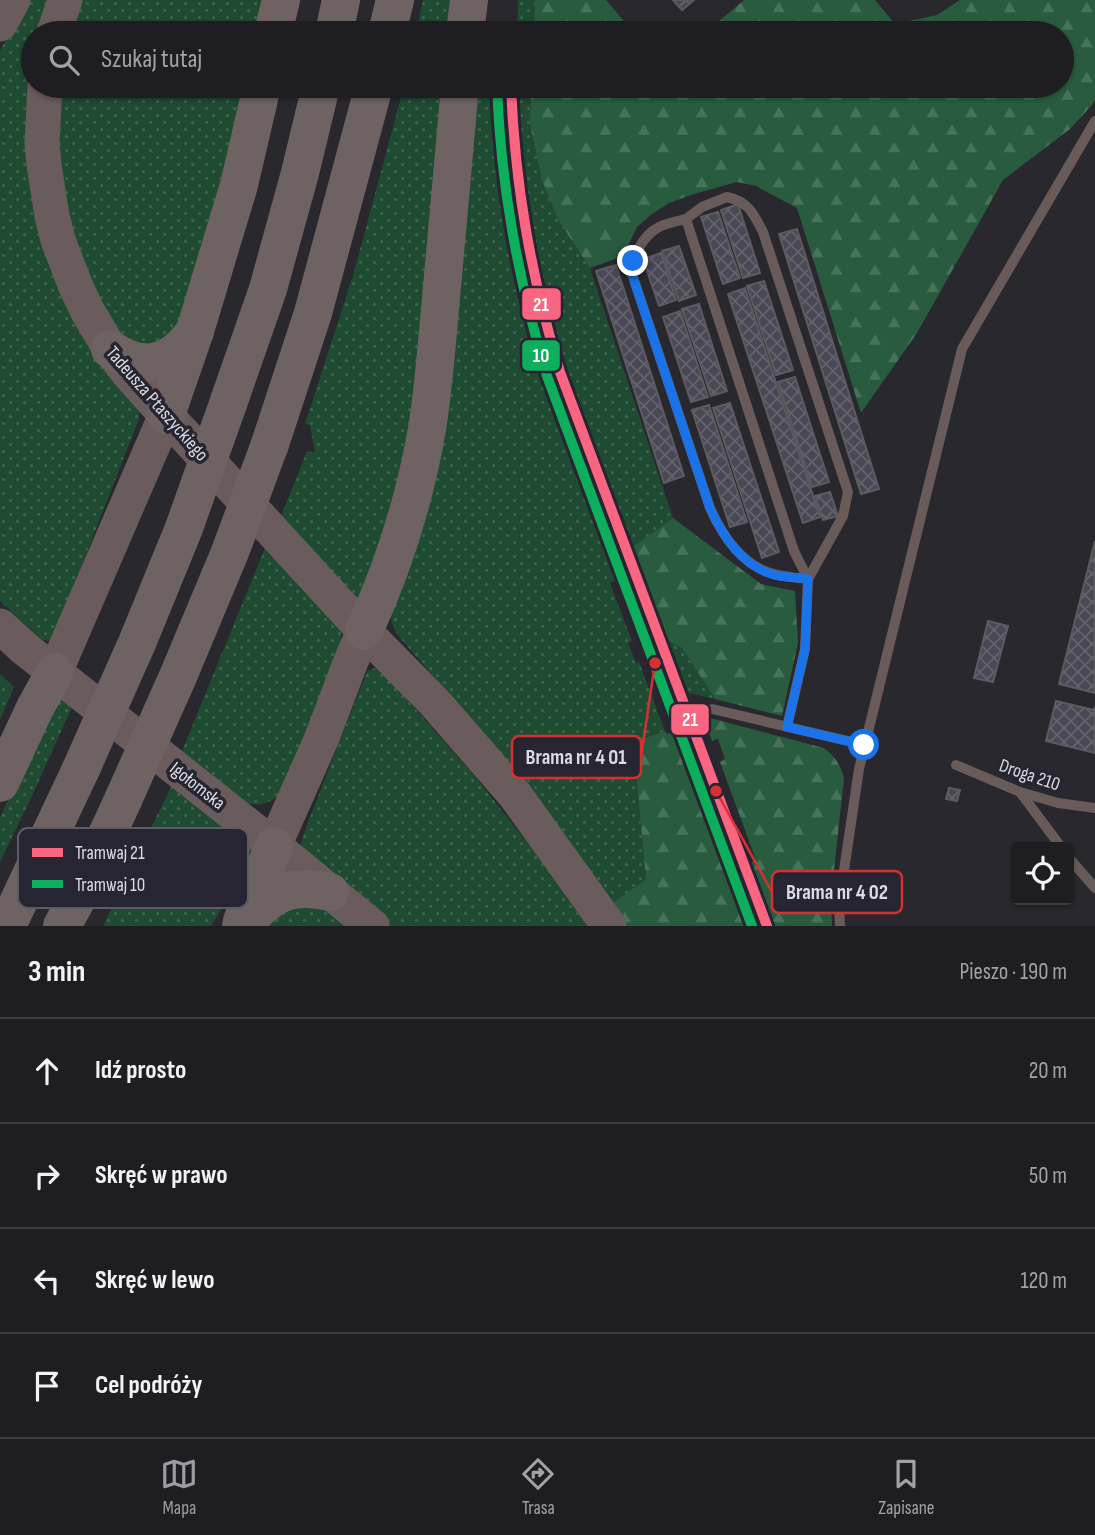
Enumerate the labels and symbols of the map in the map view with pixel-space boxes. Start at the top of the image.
route end [617,245,648,276]
line badge: 21 [521,287,562,321]
text: 21 [533,294,549,317]
line badge: 10 [521,339,561,372]
street label: Tadeusza Ptaszyckiego [101,342,213,466]
text: 10 [533,345,549,368]
line badge: 21 [670,703,710,736]
text: 21 [682,709,698,732]
route start [848,729,879,760]
callout: Brama nr 4 01 [512,736,641,778]
text: Brama nr 4 01 [526,745,627,770]
street label: Droga 210 [996,754,1063,797]
street label: Igołomska [165,757,229,815]
legend [18,828,248,908]
text: Tramwaj 21 [75,842,145,865]
callout: Brama nr 4 02 [772,871,902,913]
text: Tramwaj 10 [75,874,145,897]
text: Brama nr 4 02 [786,880,888,905]

